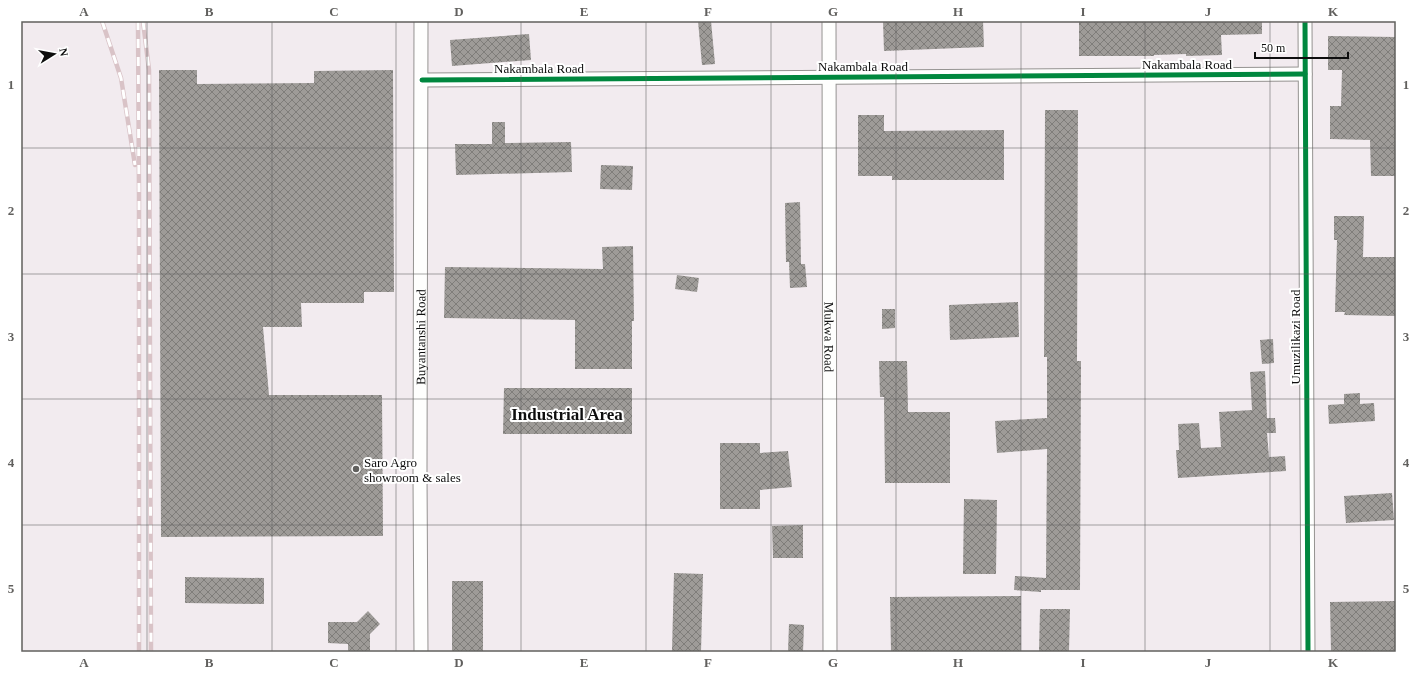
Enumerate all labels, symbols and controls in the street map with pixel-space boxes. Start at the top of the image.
text: A [79,4,89,19]
text: B [205,4,214,19]
text: C [329,4,339,19]
text: D [454,4,464,19]
text: E [580,4,588,19]
text: F [704,4,712,19]
text: G [828,4,838,19]
text: H [953,4,963,19]
text: I [1080,4,1086,19]
text: J [1205,4,1212,19]
text: K [1328,4,1339,19]
north arrow [34,34,74,74]
scale bar [1255,34,1348,60]
text: 50 m [1261,41,1286,55]
text: N [57,47,70,57]
street label: Nakambala Road [1142,57,1232,72]
street label: Nakambala Road [818,59,908,74]
street label: Nakambala Road [494,61,584,76]
text: 1 [8,77,14,92]
text: 1 [1403,77,1409,92]
text: 2 [8,203,14,218]
text: 2 [1403,203,1409,218]
street label: Buyantanshi Road [413,289,428,385]
street label: Umuzilikazi Road [1288,289,1303,384]
street label: Mukwa Road [821,302,837,373]
text: 3 [8,329,15,344]
text: 3 [1403,329,1410,344]
district label: Industrial Area [511,405,623,424]
text: 4 [8,455,15,470]
place label: Saro Agro showroom & sales [364,455,461,485]
text: 4 [1403,455,1410,470]
marker: Saro Agro showroom & sales [351,464,361,474]
text: 5 [8,581,15,596]
text: 5 [1403,581,1410,596]
text: A [79,655,89,670]
text: B [205,655,214,670]
text: C [329,655,339,670]
text: D [454,655,464,670]
text: E [580,655,588,670]
text: F [704,655,712,670]
text: G [828,655,838,670]
text: H [953,655,963,670]
text: I [1080,655,1086,670]
text: J [1205,655,1212,670]
text: K [1328,655,1339,670]

